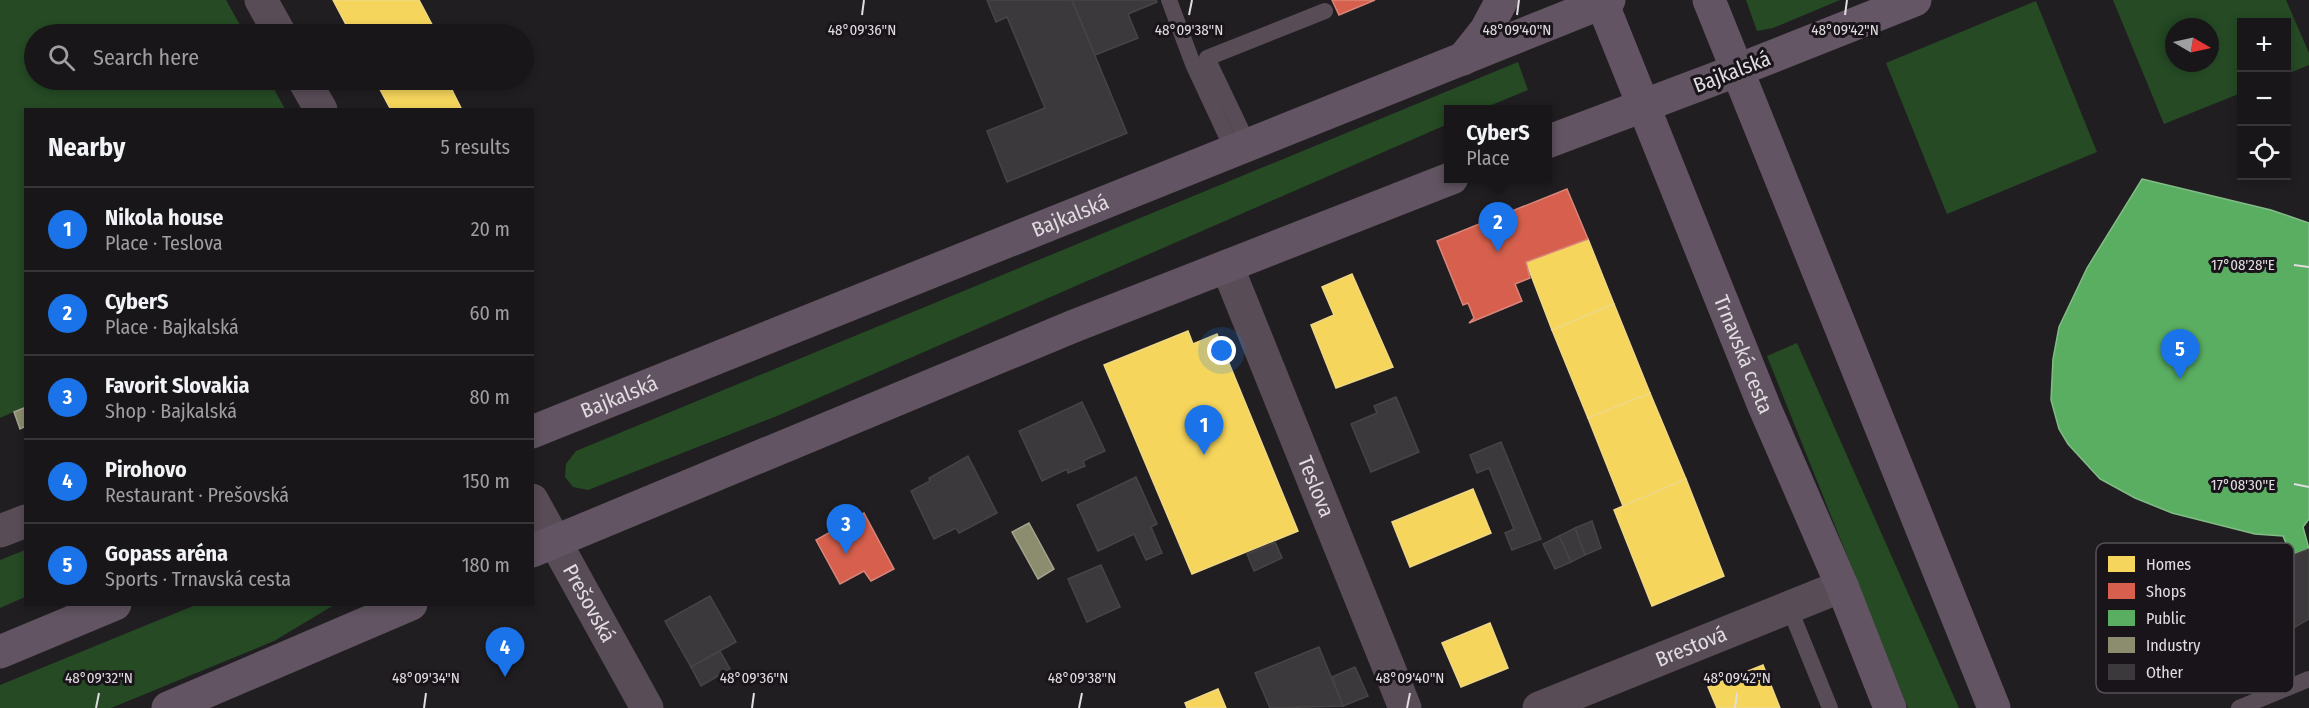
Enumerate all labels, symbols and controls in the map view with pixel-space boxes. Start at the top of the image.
north arrow [2165,18,2219,72]
map controls [2237,18,2291,180]
button: + [2237,18,2291,72]
text: 48°09'36"N [828,21,896,39]
text: 48°09'38"N [1155,21,1223,39]
text: 48°09'40"N [1483,21,1551,39]
text: 48°09'42"N [1811,21,1879,39]
search box [24,24,534,90]
icon: search [45,41,78,74]
text: Search here [93,44,199,71]
street label: Bajkalská [1690,45,1774,99]
button: − [2237,72,2291,126]
popup [1444,105,1552,183]
text: CyberS [1466,119,1530,146]
button: locate [2237,126,2291,180]
text: Nearby [48,132,125,163]
text: 5 results [440,135,510,159]
text: Place [1466,146,1510,170]
street label: Bajkalská [1028,189,1113,243]
pin: 2 [1478,202,1518,252]
text: Nikola house [105,204,223,231]
text: 1 [63,217,72,241]
text: 20 m [471,217,510,241]
text: Place · Teslova [105,231,223,255]
text: 17°08'28"E [2211,256,2275,274]
text: CyberS [105,288,168,315]
street label: Trnavská cesta [1708,291,1779,418]
text: 2 [63,301,72,325]
text: 60 m [470,301,510,325]
text: Place · Bajkalská [105,315,239,339]
pin: 5 [2160,330,2200,379]
your location [1207,336,1236,365]
street label: Bajkalská [577,370,662,424]
text: Favorit Slovakia [105,372,250,399]
text: 3 [63,385,72,409]
text: 80 m [470,385,510,409]
text: Shop · Bajkalská [105,399,237,423]
pin: 1 [1184,406,1224,455]
street label: Teslova [1292,452,1340,521]
text: Pirohovo [105,456,187,483]
text: 4 [62,469,73,493]
text: 150 m [463,469,510,493]
text: 17°08'30"E [2211,476,2275,494]
text: Restaurant · Prešovská [105,483,289,507]
pin: 3 [826,504,866,554]
text: Gopass aréna [105,540,228,567]
legend [2096,543,2294,693]
text: 5 [63,553,72,577]
text: 180 m [462,553,510,577]
text: Homes [2146,555,2191,574]
street label: Prešovská [557,560,621,647]
text: Sports · Trnavská cesta [105,567,291,591]
text: Shops [2146,582,2186,601]
text: Public [2146,609,2186,628]
street label: Brestová [1652,621,1731,673]
pin: 4 [486,628,524,677]
text: Industry [2146,636,2201,655]
text: Other [2146,663,2184,682]
text: 48°09'32"N [65,669,133,687]
text: 48°09'34"N [392,669,460,687]
text: 48°09'36"N [720,669,788,687]
text: 48°09'38"N [1048,669,1116,687]
text: 48°09'40"N [1376,669,1444,687]
text: 48°09'42"N [1703,669,1771,687]

